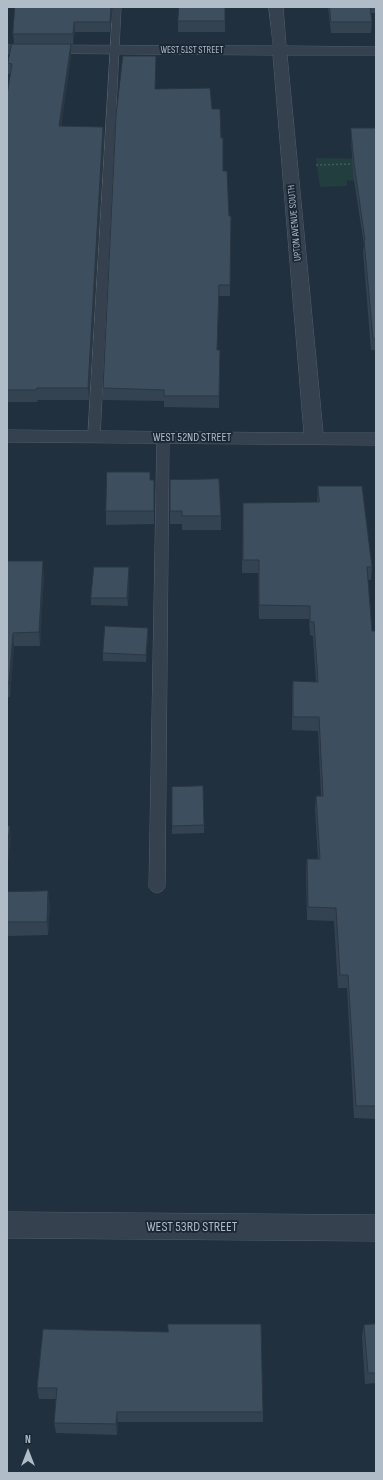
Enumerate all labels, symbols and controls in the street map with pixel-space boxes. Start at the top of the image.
street label: WEST 51ST STREET [160,44,224,56]
street label: UPTON AVENUE SOUTH [286,184,304,262]
street label: WEST 52ND STREET [153,431,231,445]
street label: WEST 53RD STREET [146,1219,238,1235]
north arrow [8,1432,48,1472]
text: N [25,1433,31,1446]

